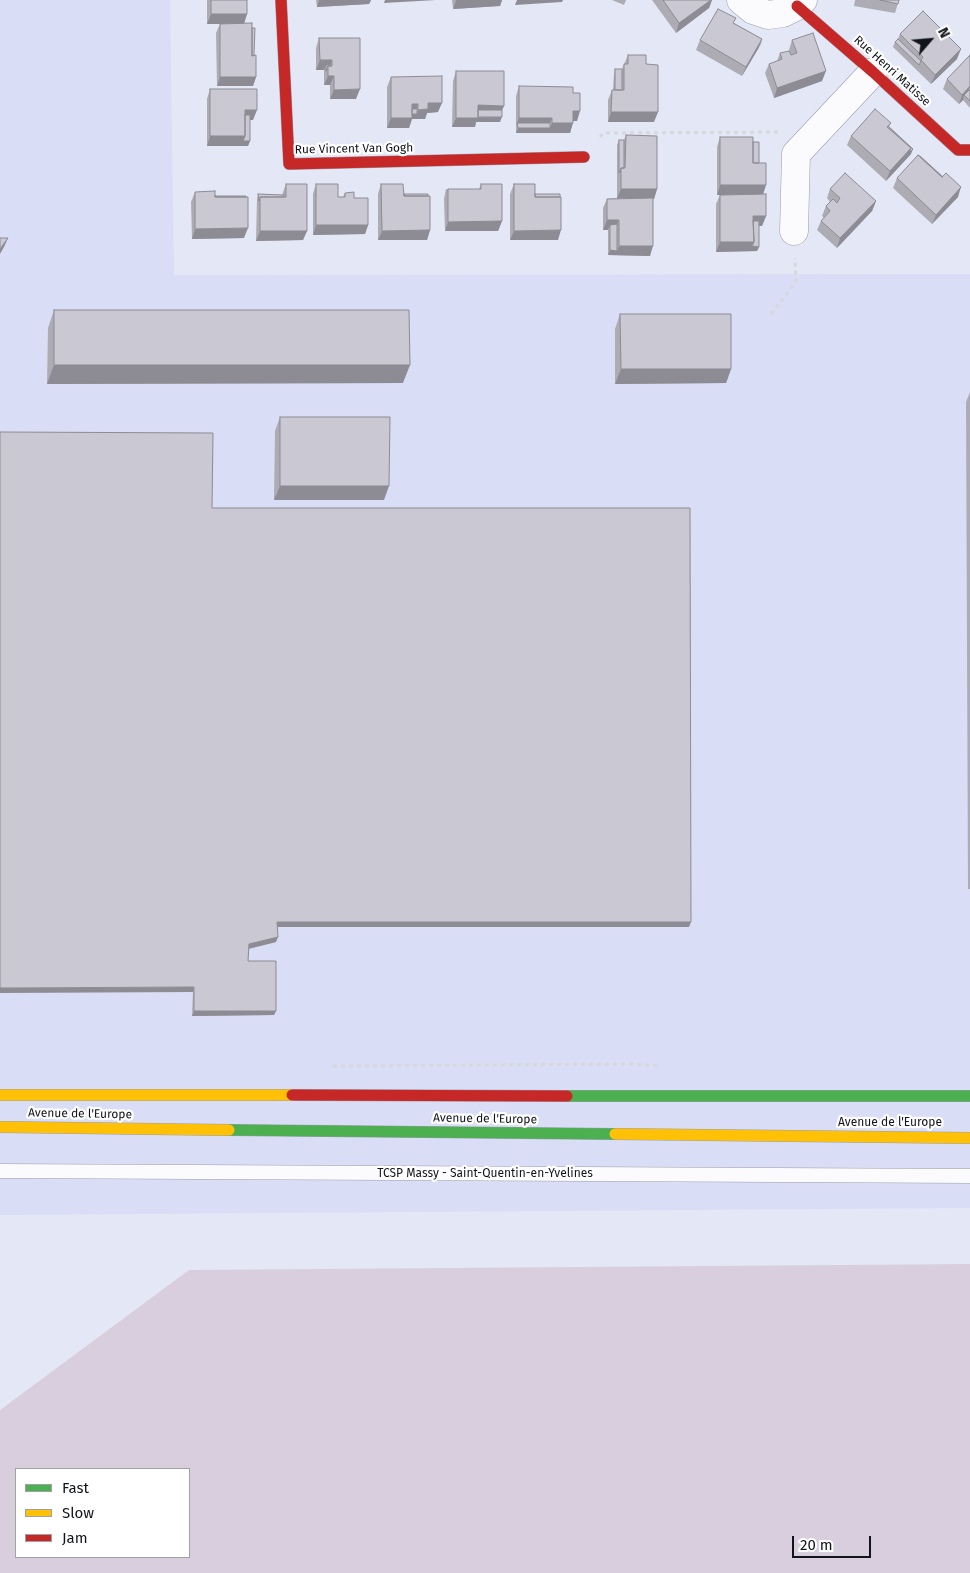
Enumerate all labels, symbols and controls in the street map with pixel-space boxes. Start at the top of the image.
north arrow [905,15,955,65]
text: N [934,25,953,41]
street label: Rue Henri Matisse [851,33,933,109]
street label: Rue Vincent Van Gogh [295,141,413,157]
street label: Avenue de l'Europe [28,1106,132,1122]
street label: Avenue de l'Europe [433,1111,537,1127]
street label: Avenue de l'Europe [838,1116,942,1130]
street label: TCSP Massy - Saint-Quentin-en-Yvelines [377,1167,593,1181]
legend [15,1468,190,1558]
text: Fast [62,1479,89,1497]
text: Slow [62,1504,94,1522]
scale bar [795,1526,874,1558]
text: Jam [62,1529,88,1547]
text: 20 m [800,1536,833,1554]

